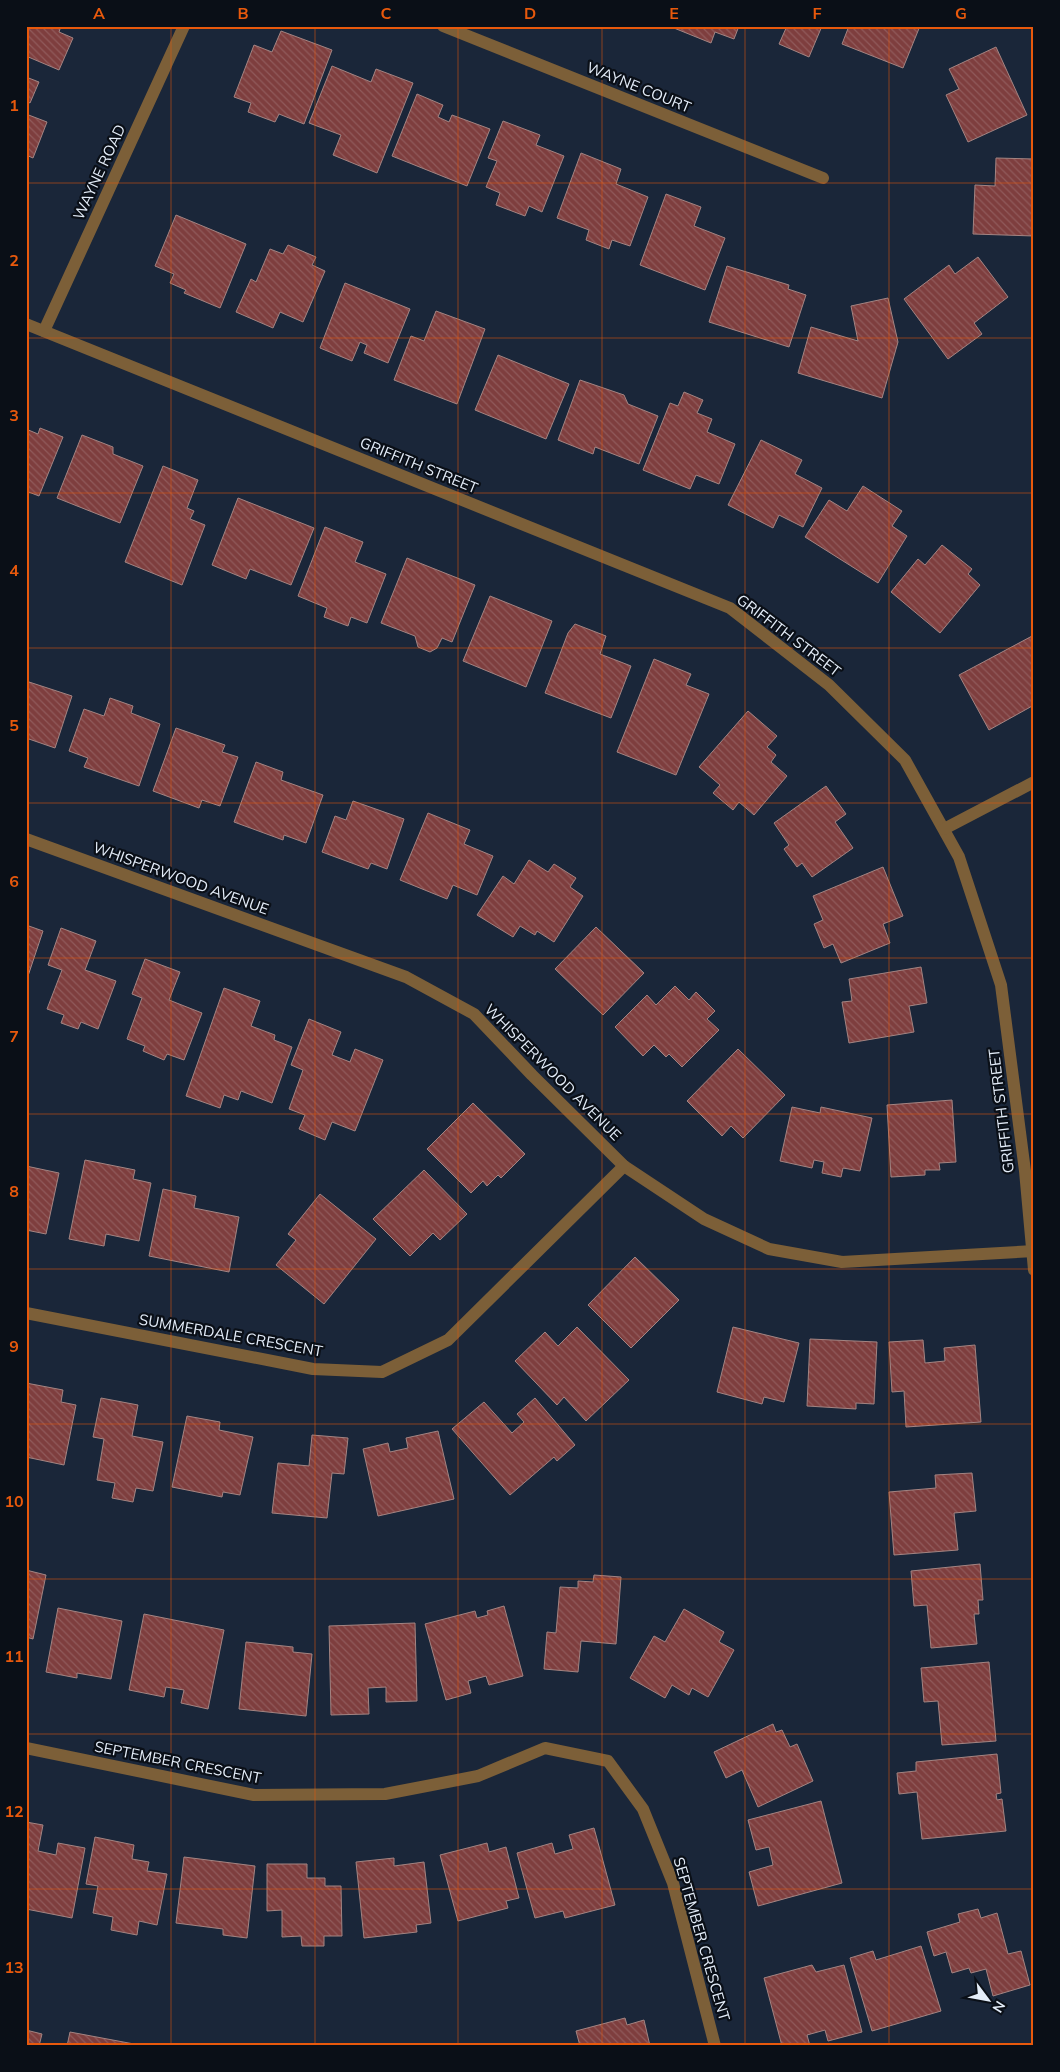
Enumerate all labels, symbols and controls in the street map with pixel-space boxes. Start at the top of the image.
text: A [93,3,105,23]
text: B [237,3,249,23]
text: C [381,3,392,23]
text: D [524,3,536,23]
text: E [669,3,679,23]
text: F [812,3,822,23]
text: G [955,3,967,23]
street label: WAYNE COURT [584,57,694,117]
text: 1 [9,95,19,115]
street label: WAYNE ROAD [69,121,129,223]
text: 2 [9,250,19,270]
text: 3 [9,405,19,425]
street label: GRIFFITH STREET [357,433,481,497]
text: 4 [9,560,19,580]
street label: GRIFFITH STREET [733,590,845,680]
text: 5 [9,715,19,735]
street label: WHISPERWOOD AVENUE [91,837,272,919]
text: 6 [9,871,19,891]
street label: WHISPERWOOD AVENUE [481,1000,625,1144]
text: 7 [9,1026,19,1046]
street label: GRIFFITH STREET [984,1048,1018,1174]
text: 8 [9,1181,19,1201]
street label: SUMMERDALE CRESCENT [138,1309,324,1361]
text: 9 [9,1336,19,1356]
text: 10 [4,1491,24,1511]
text: 11 [4,1646,24,1666]
street label: SEPTEMBER CRESCENT [93,1736,263,1788]
text: 12 [4,1801,24,1821]
street label: SEPTEMBER CRESCENT [669,1855,735,2023]
text: 13 [4,1957,24,1977]
north arrow [962,1974,1012,2024]
text: N [989,1998,1009,2016]

